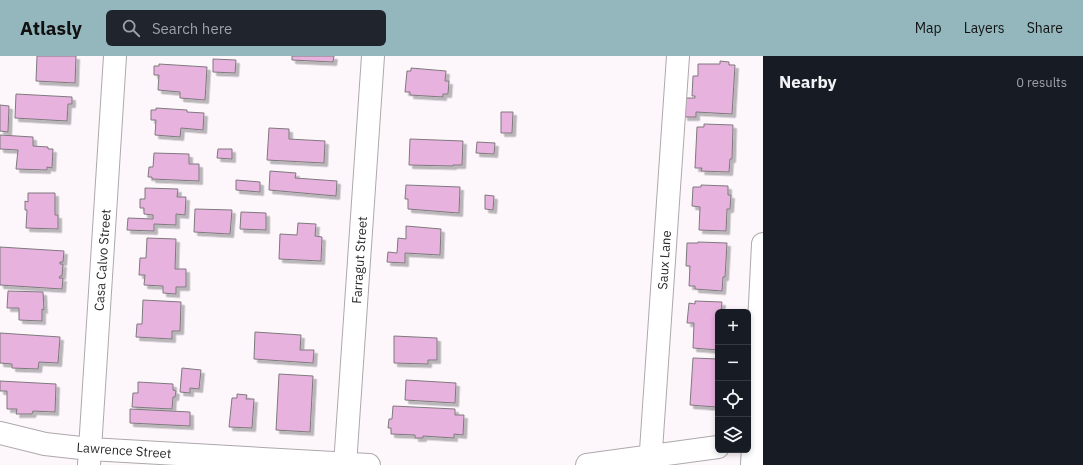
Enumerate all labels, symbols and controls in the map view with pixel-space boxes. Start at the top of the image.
search box [106,10,386,46]
text: Atlasly [20,16,82,40]
icon: search [120,17,142,39]
text: Search here [152,19,232,38]
text: Map [915,19,942,37]
text: Layers [964,19,1005,37]
text: Share [1027,19,1063,37]
text: Nearby [779,71,837,93]
text: 0 results [1016,74,1067,91]
street label: Casa Calvo Street [90,209,115,312]
street label: Farragut Street [348,216,371,304]
street label: Saux Lane [654,230,675,290]
map controls [715,309,751,453]
button: + [715,309,751,345]
button: − [715,345,751,381]
button: locate [715,381,751,417]
button: layers [715,417,751,453]
street label: Lawrence Street [76,439,172,462]

